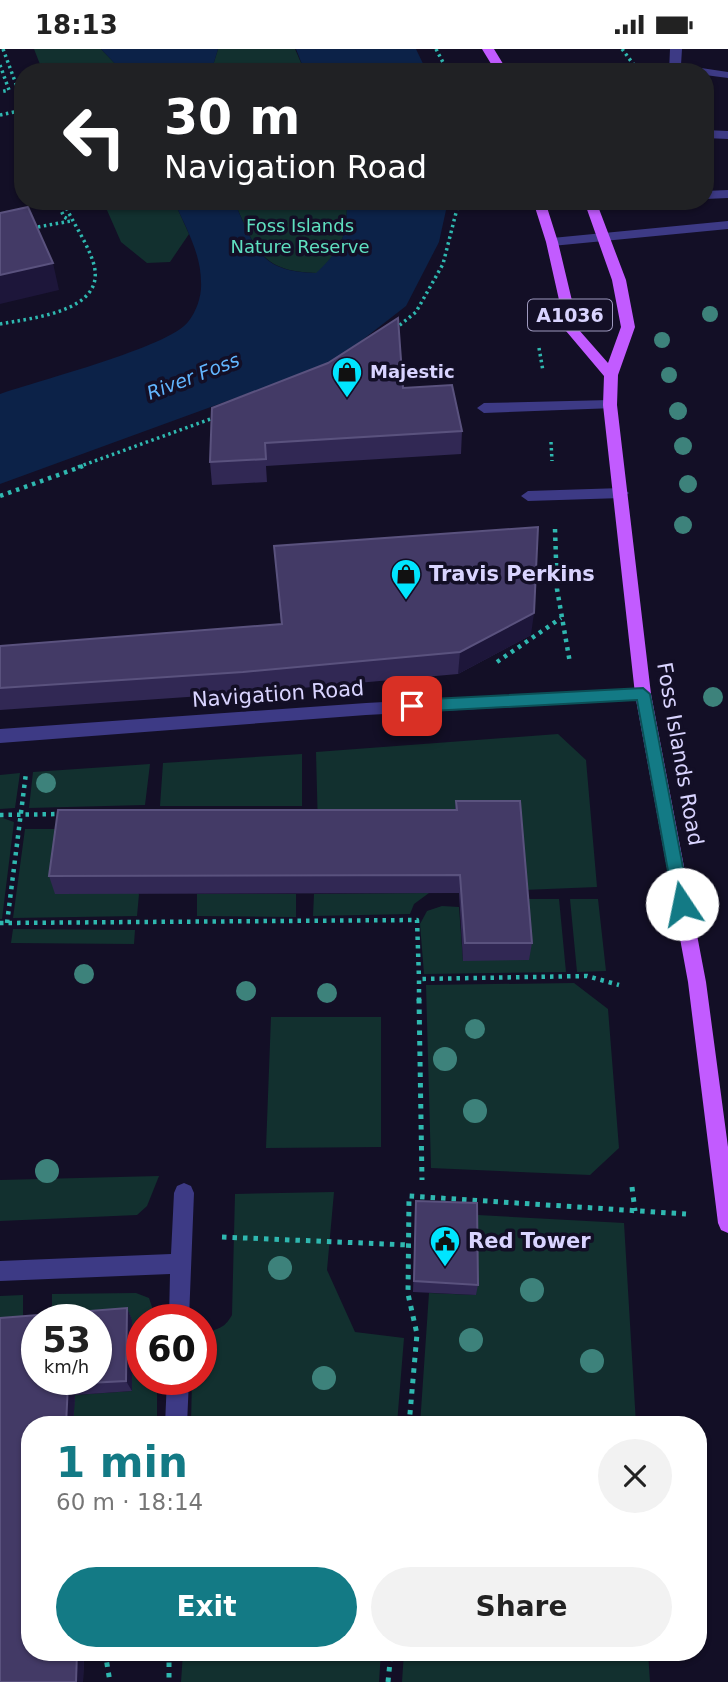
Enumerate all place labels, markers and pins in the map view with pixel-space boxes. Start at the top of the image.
shop icon: Majestic [330,355,364,399]
place label: Majestic [370,361,455,382]
shop icon: Travis Perkins [389,557,423,601]
place label: Travis Perkins [429,562,595,586]
pin [382,676,442,736]
public building icon: Red Tower [428,1224,462,1268]
place label: Red Tower [468,1229,591,1253]

